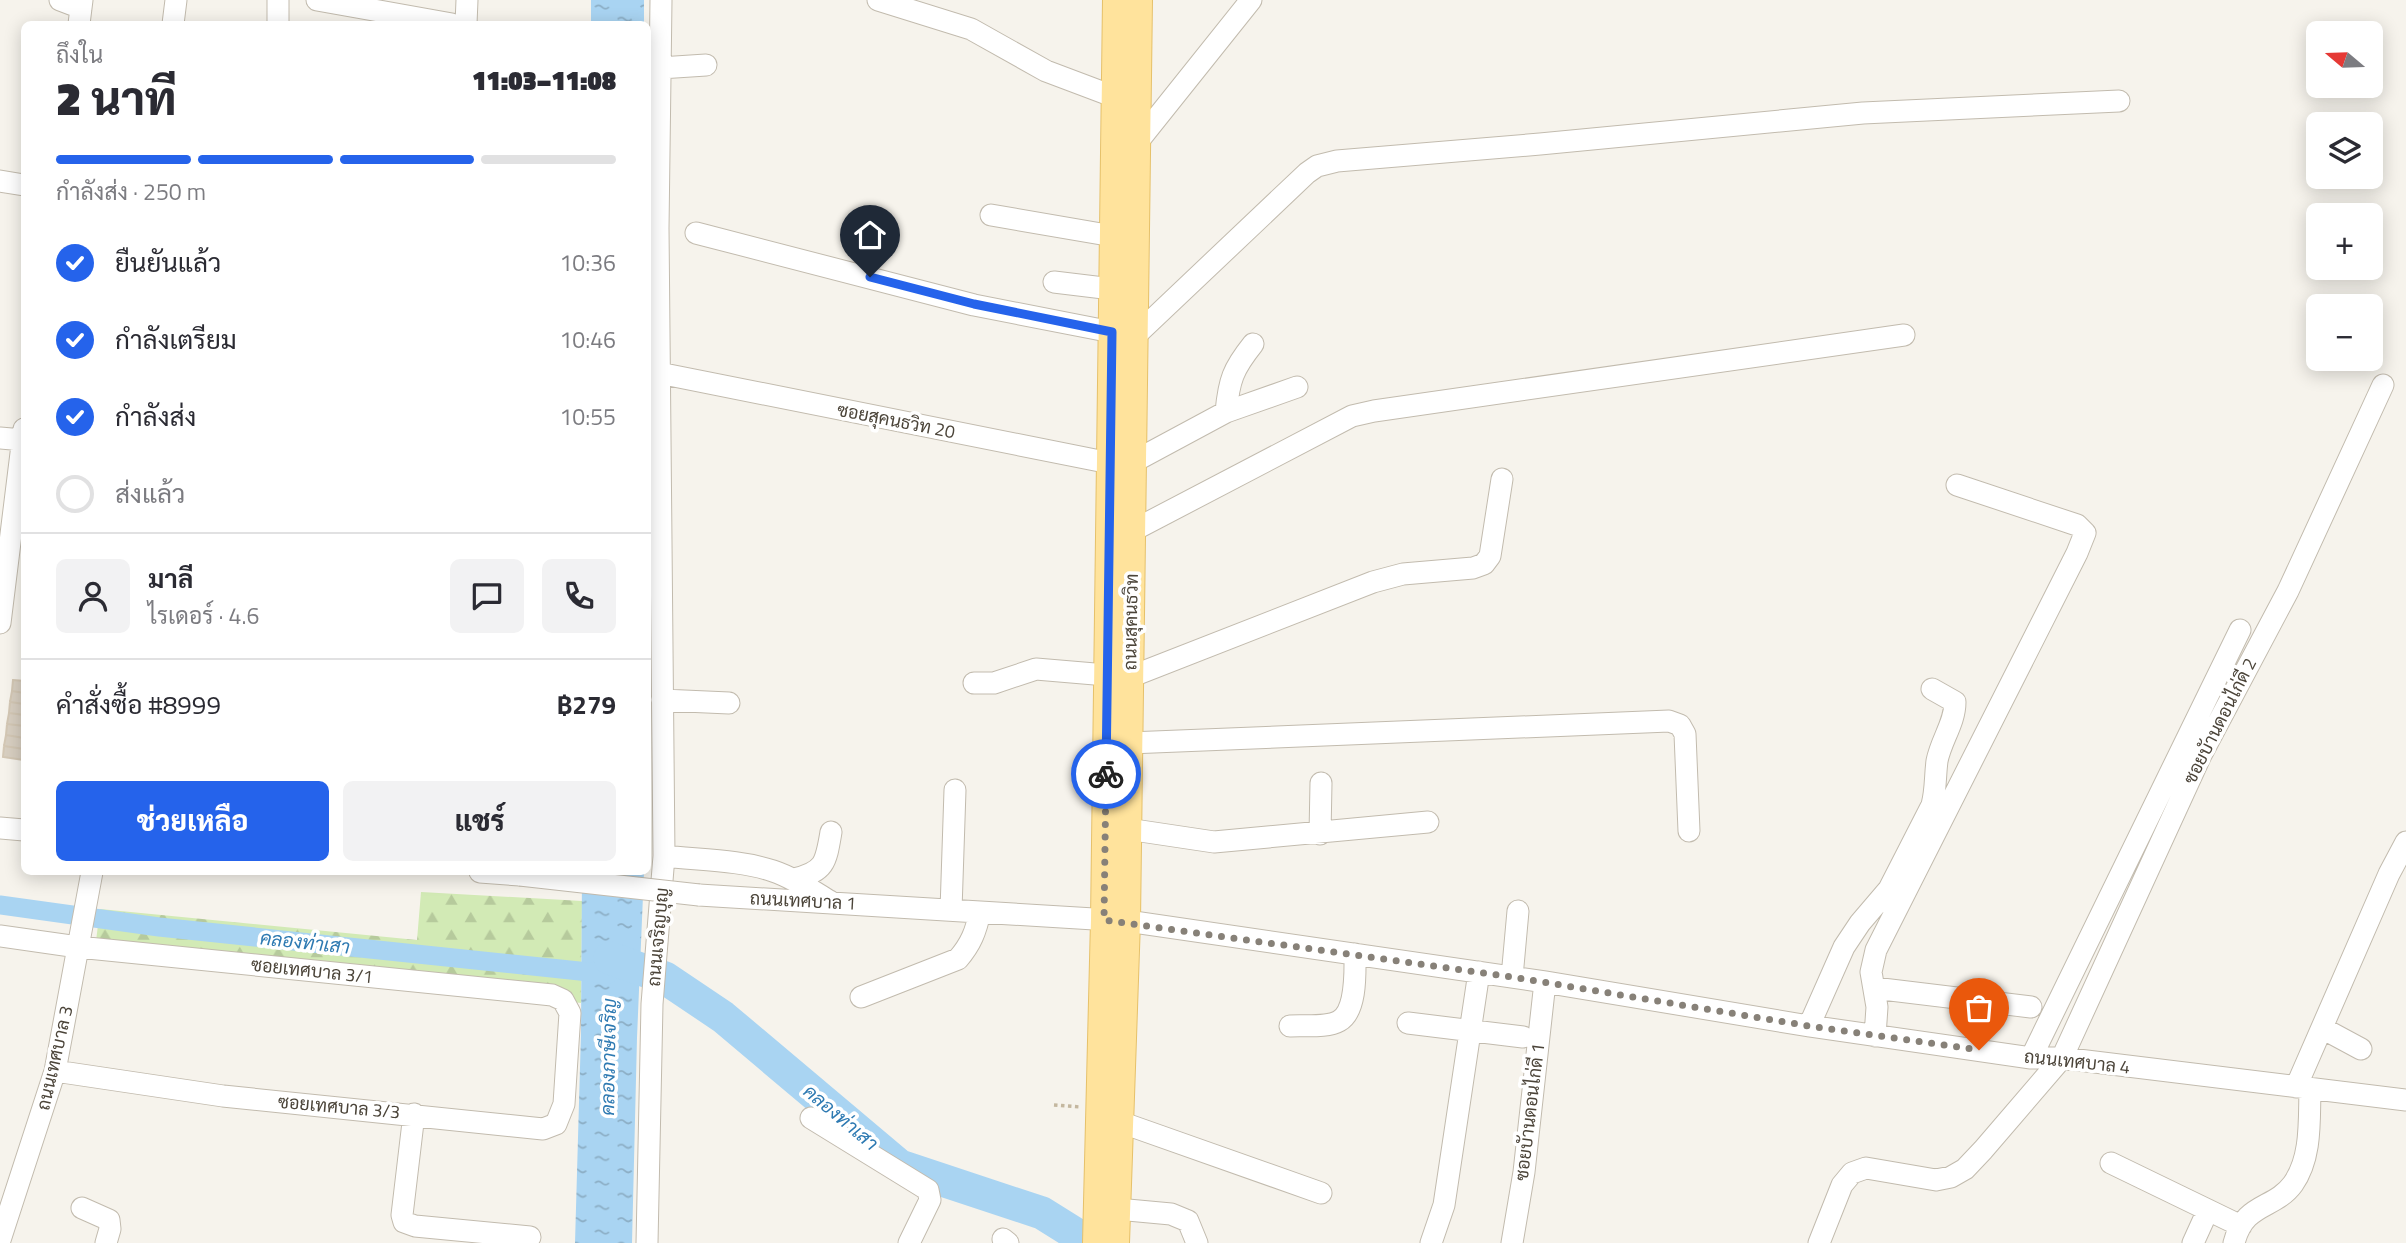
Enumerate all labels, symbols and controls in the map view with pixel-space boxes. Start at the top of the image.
north arrow [2306,21,2384,98]
map controls [2306,21,2383,371]
text: ถึงใน [56,37,103,72]
text: 11:03–11:08 [472,61,616,100]
text: 2 นาที [56,63,177,133]
button: layers [2306,112,2383,189]
text: กำลังส่ง · 250 m [56,174,206,209]
button: + [2306,203,2383,280]
pin [840,205,900,277]
icon: home [851,216,889,254]
text: ยืนยันแล้ว [115,243,221,282]
icon: check [56,244,94,282]
text: 10:36 [559,245,616,280]
button: − [2306,294,2383,371]
text: กำลังเตรียม [115,320,237,359]
icon: check [56,321,94,359]
text: 10:46 [559,322,616,357]
street label: ซอยสุคนธวิท 20 [835,396,957,445]
text: กำลังส่ง [115,397,196,436]
icon: check [56,398,94,436]
text: 10:55 [559,399,616,434]
text: ส่งแล้ว [115,474,185,513]
button: person [56,559,130,633]
text: มาลี [148,559,193,598]
button: chat [450,559,524,633]
button: phone [542,559,616,633]
street label: ถนนสุคนธวิท [1116,573,1145,671]
text: ไรเดอร์ · 4.6 [148,598,259,633]
street label: ซอยบัานดอนไก่ดี 2 [2176,653,2263,789]
text: คำสั่งซื้อ #8999 [56,685,221,724]
text: ฿279 [557,685,616,724]
courier [1071,739,1141,809]
icon: bike [1087,755,1125,793]
button: ช่วยเหลือ [56,781,329,861]
button: แชร์ [343,781,616,861]
street label: ถนนเทศบาล 1 [749,884,857,917]
street label: ถนนเจริญบุญ [640,886,675,988]
water label: คลองท่าเสา [259,922,351,961]
street label: ซอยเทศบาล 3/1 [250,951,374,990]
pin [1949,978,2009,1050]
icon: bag [1960,989,1998,1027]
water label: คลองภาษีเจริญ [592,998,623,1116]
street label: ถนนเทศบาล 3 [29,1003,80,1113]
street label: ซอยบัานดอนไก่ดี 1 [1508,1042,1551,1182]
street label: ถนนเทศบาล 4 [2023,1043,2131,1080]
water label: คลองท่าเสา [797,1077,885,1157]
street label: ซอยเทศบาล 3/3 [277,1088,401,1125]

